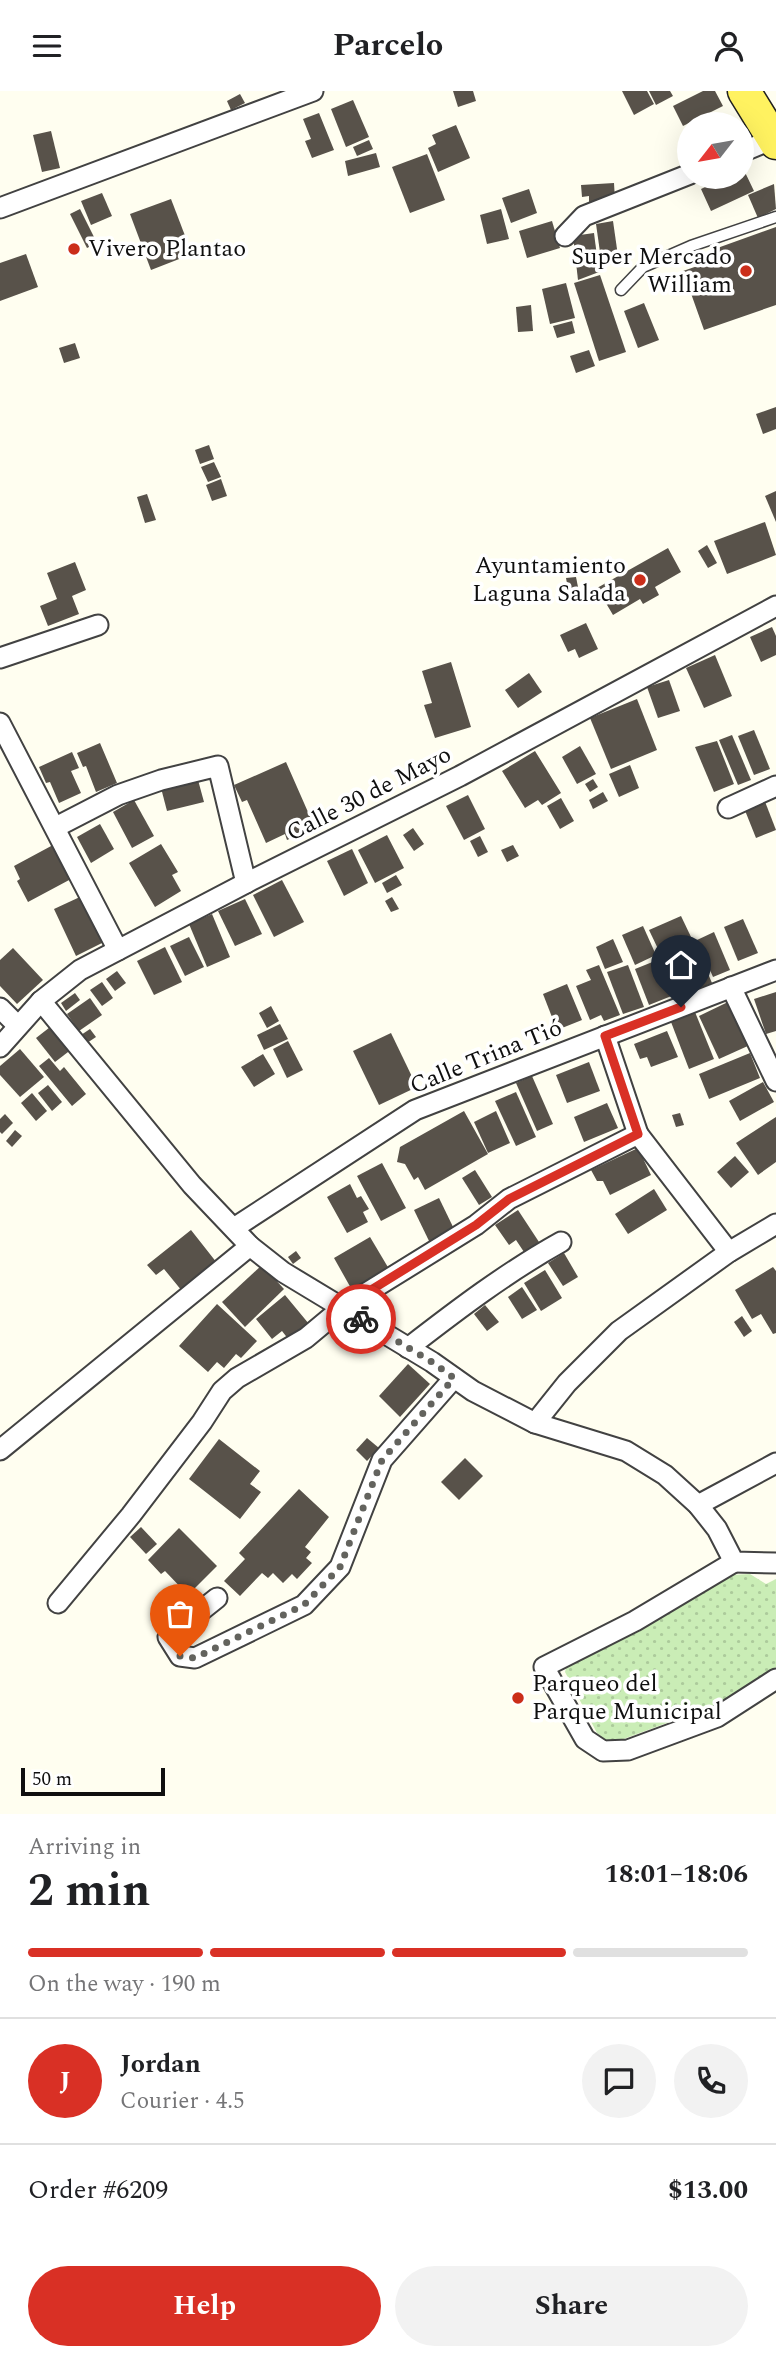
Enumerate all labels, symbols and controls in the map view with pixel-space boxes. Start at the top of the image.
text: Parcelo [333,21,443,70]
icon: menu [28,27,66,65]
icon: person [710,27,748,65]
north arrow [677,112,754,189]
map controls [677,112,754,189]
place label: Vivero Plantao [88,231,246,267]
place label: Super Mercado William [571,239,732,303]
marker: Vivero Plantao [66,241,82,257]
marker: Super Mercado William [738,263,754,279]
place label: Ayuntamiento Laguna Salada [472,548,626,612]
marker: Ayuntamiento Laguna Salada [632,572,648,588]
street label: Calle 30 de Mayo [280,737,458,851]
pin [651,935,711,1007]
icon: home [662,946,700,984]
street label: Calle Trina Tió [404,1010,568,1104]
courier [326,1284,396,1354]
icon: bike [342,1300,380,1338]
pin [150,1584,210,1656]
icon: bag [161,1595,199,1633]
place label: Parqueo del Parque Municipal [532,1666,722,1730]
marker: Parqueo del Parque Municipal [510,1690,526,1706]
scale bar [21,1765,164,1797]
text: 50 m [32,1765,72,1794]
text: Arriving in [28,1830,141,1865]
text: 18:01–18:06 [604,1854,748,1894]
text: 2 min [28,1856,150,1926]
text: On the way · 190 m [28,1967,221,2002]
text: Jordan [120,2044,201,2084]
button: chat [582,2044,656,2118]
button: phone [674,2044,748,2118]
text: J [59,2061,71,2101]
text: Courier · 4.5 [120,2084,245,2119]
text: Order #6209 [28,2170,168,2210]
text: $13.00 [668,2170,748,2210]
button: Help [28,2266,381,2346]
button: Share [395,2266,748,2346]

